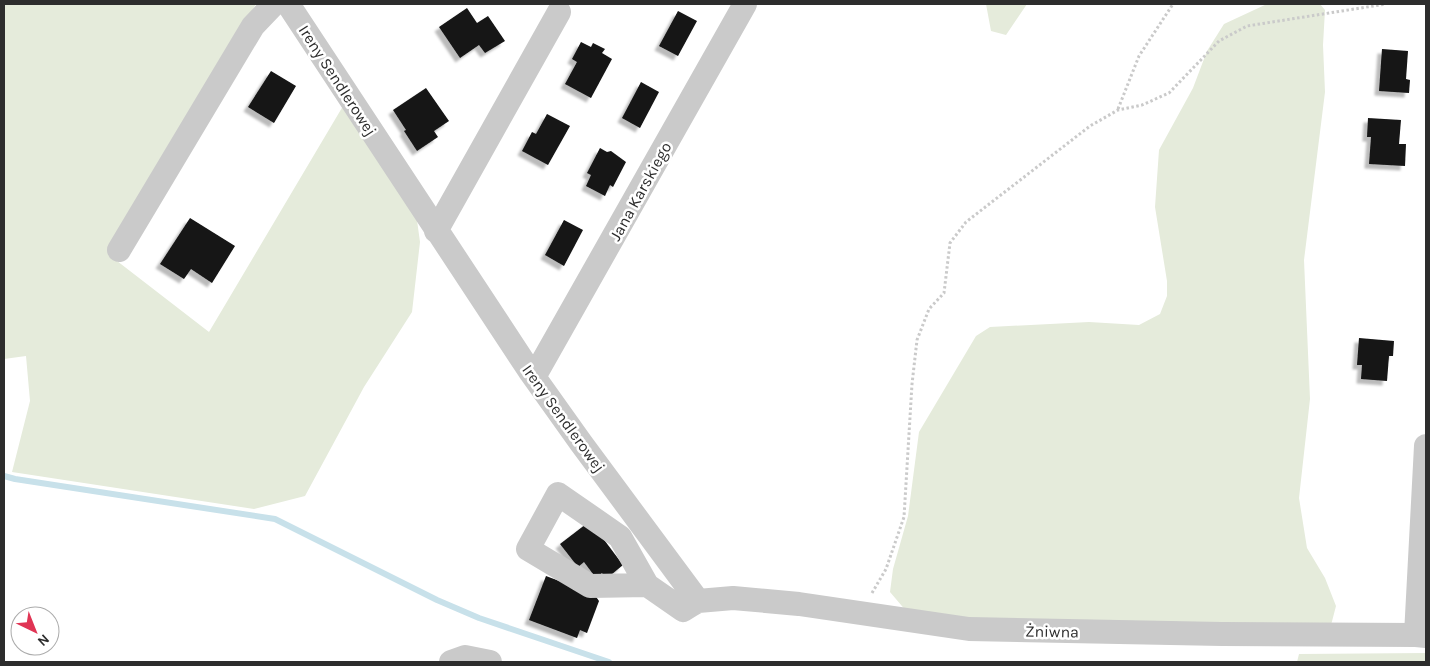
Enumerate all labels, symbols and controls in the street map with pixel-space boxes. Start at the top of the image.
street label: Ireny Sendlerowej [295,21,381,139]
street label: Jana Karskiego [605,139,675,244]
street label: Ireny Sendlerowej [518,361,609,476]
north arrow [10,606,60,656]
street label: Żniwna [1025,622,1079,641]
text: N [34,630,53,650]

